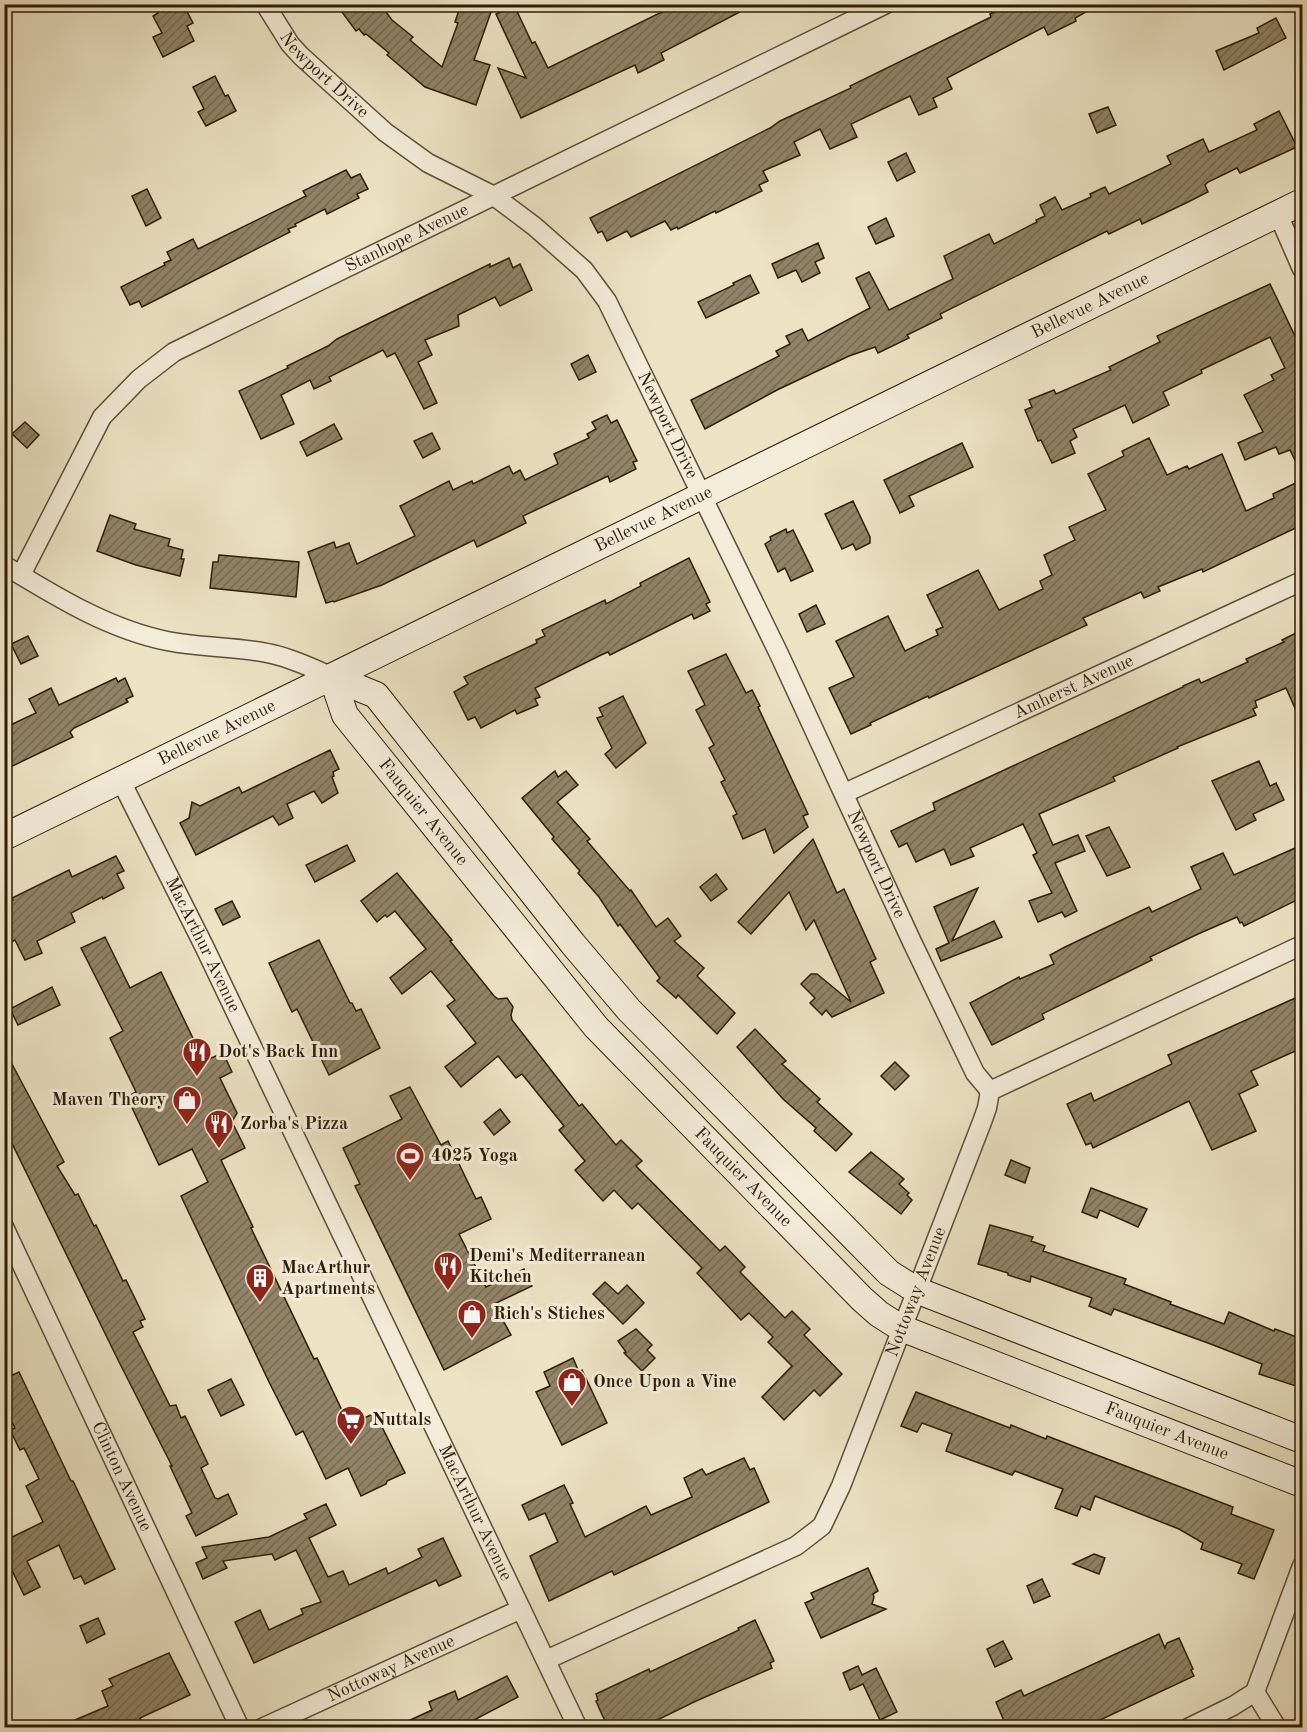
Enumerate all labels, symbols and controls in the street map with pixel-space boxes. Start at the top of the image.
street label: Newport Drive [276,29,372,122]
street label: Stanhope Avenue [342,201,471,276]
street label: Bellevue Avenue [1028,269,1152,342]
street label: Newport Drive [634,369,701,482]
street label: Bellevue Avenue [592,483,715,556]
street label: Amherst Avenue [1011,651,1136,722]
street label: Bellevue Avenue [155,697,279,769]
street label: Fauquier Avenue [375,756,471,869]
street label: Newport Drive [844,808,909,921]
street label: MacArthur Avenue [162,874,243,1015]
restaurant icon: Dot's Back Inn [181,1036,213,1078]
place label: Dot's Back Inn [218,1043,338,1061]
shop icon: Maven Theory [171,1084,203,1126]
place label: Maven Theory [52,1091,166,1109]
restaurant icon: Zorba's Pizza [203,1108,235,1150]
place label: Zorba's Pizza [240,1115,348,1133]
street label: Fauquier Avenue [691,1124,795,1231]
sports icon: 4025 Yoga [394,1140,426,1182]
place label: 4025 Yoga [431,1147,518,1165]
street label: Nottoway Avenue [883,1224,949,1359]
place label: Demi's Mediterranean Kitchen [469,1247,645,1286]
restaurant icon: Demi's Mediterranean Kitchen [432,1250,464,1292]
place label: MacArthur Apartments [281,1259,375,1298]
building icon: MacArthur Apartments [244,1262,276,1304]
shop icon: Rich's Stiches [456,1298,488,1340]
place label: Rich's Stiches [493,1305,605,1323]
shop icon: Once Upon a Vine [556,1366,588,1408]
place label: Once Upon a Vine [593,1373,737,1391]
street label: Fauquier Avenue [1102,1399,1231,1464]
supermarket icon: Nuttals [335,1404,367,1446]
place label: Nuttals [372,1411,431,1429]
street label: Clinton Avenue [88,1419,155,1534]
street label: MacArthur Avenue [435,1442,515,1584]
street label: Nottoway Avenue [325,1632,457,1706]

